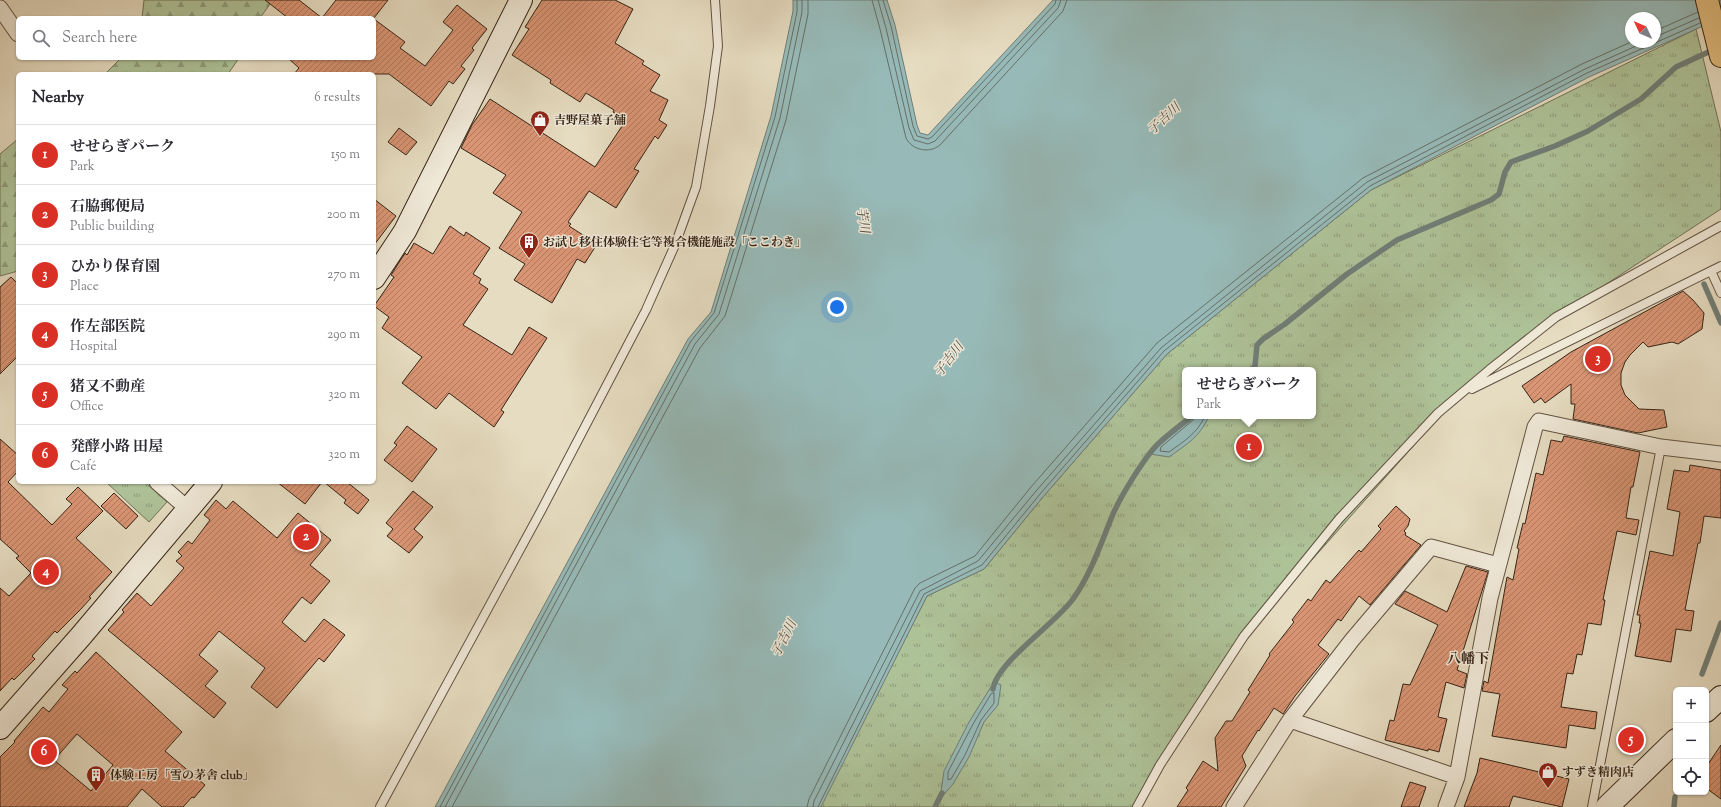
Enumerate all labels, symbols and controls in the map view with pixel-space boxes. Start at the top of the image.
north arrow [1625,12,1661,48]
search box [16,16,376,60]
icon: search [30,27,52,49]
text: Search here [62,28,137,49]
text: Nearby [32,86,84,110]
text: 6 results [314,89,360,107]
water label: 子吉川 [1144,98,1186,139]
shop icon: 吉野屋菓子舗 [529,109,551,137]
place label: 吉野屋菓子舗 [554,112,626,130]
text: せせらぎパーク [70,137,175,158]
text: 1 [43,146,47,164]
text: 150 m [331,146,360,164]
text: Park [70,158,95,176]
text: 石脇郵便局 [70,197,145,218]
text: 2 [42,206,48,224]
text: 200 m [327,206,360,224]
water label: 芋川 [851,206,873,237]
text: Public building [70,218,154,236]
building icon: お試し移住体験住宅等複合機能施設「ここわき」 [518,231,540,259]
place label: お試し移住体験住宅等複合機能施設「ここわき」 [543,234,807,252]
text: ひかり保育園 [70,257,160,278]
text: 3 [42,266,48,284]
text: 270 m [327,266,360,284]
text: Place [70,278,99,296]
your location [827,297,847,317]
text: 作左部医院 [70,317,145,338]
text: 4 [42,326,48,344]
text: 290 m [327,326,360,344]
text: Hospital [70,338,117,356]
water label: 子吉川 [931,338,970,381]
pin: 3 [1585,344,1611,374]
popup [1182,367,1316,419]
text: せせらぎパーク [1196,375,1302,396]
text: 猪又不動産 [70,377,145,398]
text: 5 [43,386,47,404]
text: 320 m [328,386,360,404]
text: Park [1196,396,1221,414]
text: Office [70,398,103,416]
pin: 1 [1236,432,1262,462]
text: 発酵小路 田屋 [70,437,163,458]
text: 6 [42,446,48,464]
text: 320 m [328,446,360,464]
text: Café [70,458,97,476]
pin: 2 [293,522,319,552]
pin: 4 [33,557,59,587]
water label: 子吉川 [768,616,803,660]
district label: 八幡下 [1447,650,1489,670]
map controls [1673,687,1709,795]
button: + [1673,687,1709,723]
button: − [1673,723,1709,759]
pin: 5 [1618,725,1644,755]
pin: 6 [31,737,57,767]
button: locate [1673,759,1709,795]
shop icon: すずき精肉店 [1537,761,1559,789]
building icon: 体験工房「雪の茅舎 club」 [85,764,107,792]
place label: すずき精肉店 [1562,764,1634,782]
place label: 体験工房「雪の茅舎 club」 [110,767,255,785]

